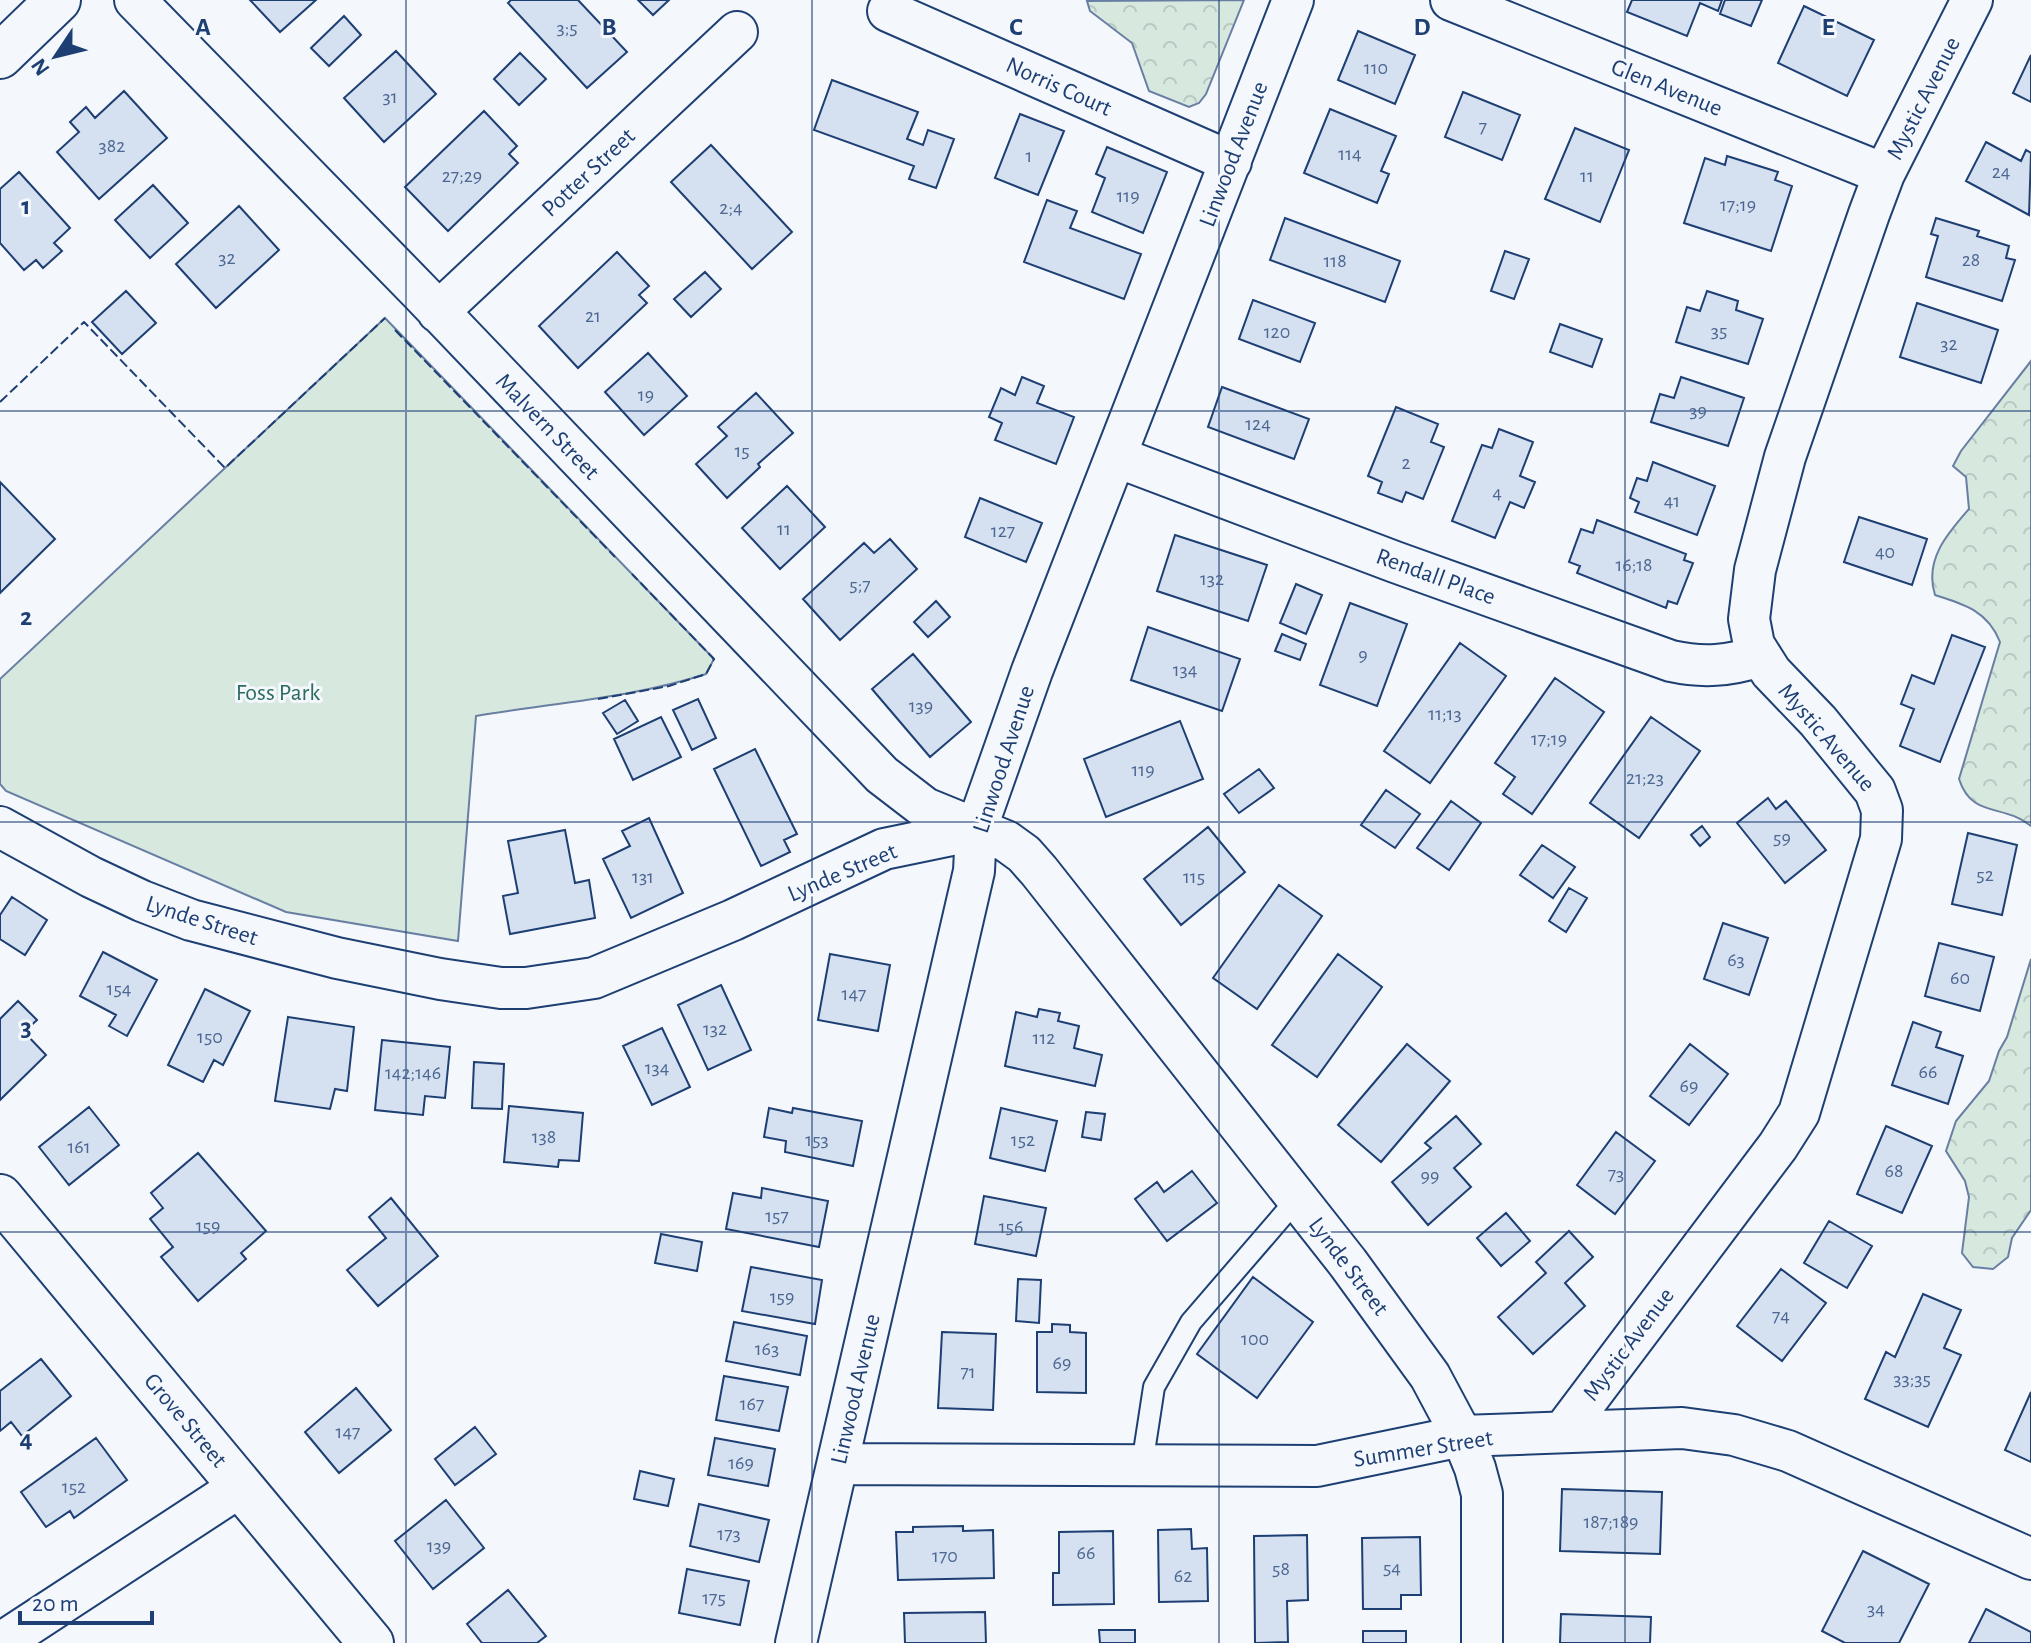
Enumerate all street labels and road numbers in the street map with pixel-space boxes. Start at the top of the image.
street label: Mystic Avenue [1883,33,1965,164]
street label: Norris Court [1002,53,1115,121]
street label: Glen Avenue [1608,55,1726,121]
street label: Linwood Avenue [1195,78,1273,230]
street label: Potter Street [538,124,640,222]
street label: Malvern Street [491,369,604,485]
street label: Rendall Place [1373,544,1499,610]
street label: Mystic Avenue [1773,679,1879,796]
street label: Linwood Avenue [969,683,1039,836]
street label: Lynde Street [784,839,901,907]
street label: Lynde Street [143,892,261,950]
street label: Lynde Street [1304,1213,1393,1320]
street label: Mystic Avenue [1579,1284,1679,1405]
street label: Linwood Avenue [827,1312,885,1467]
street label: Grove Street [139,1369,231,1472]
street label: Summer Street [1352,1426,1495,1472]

